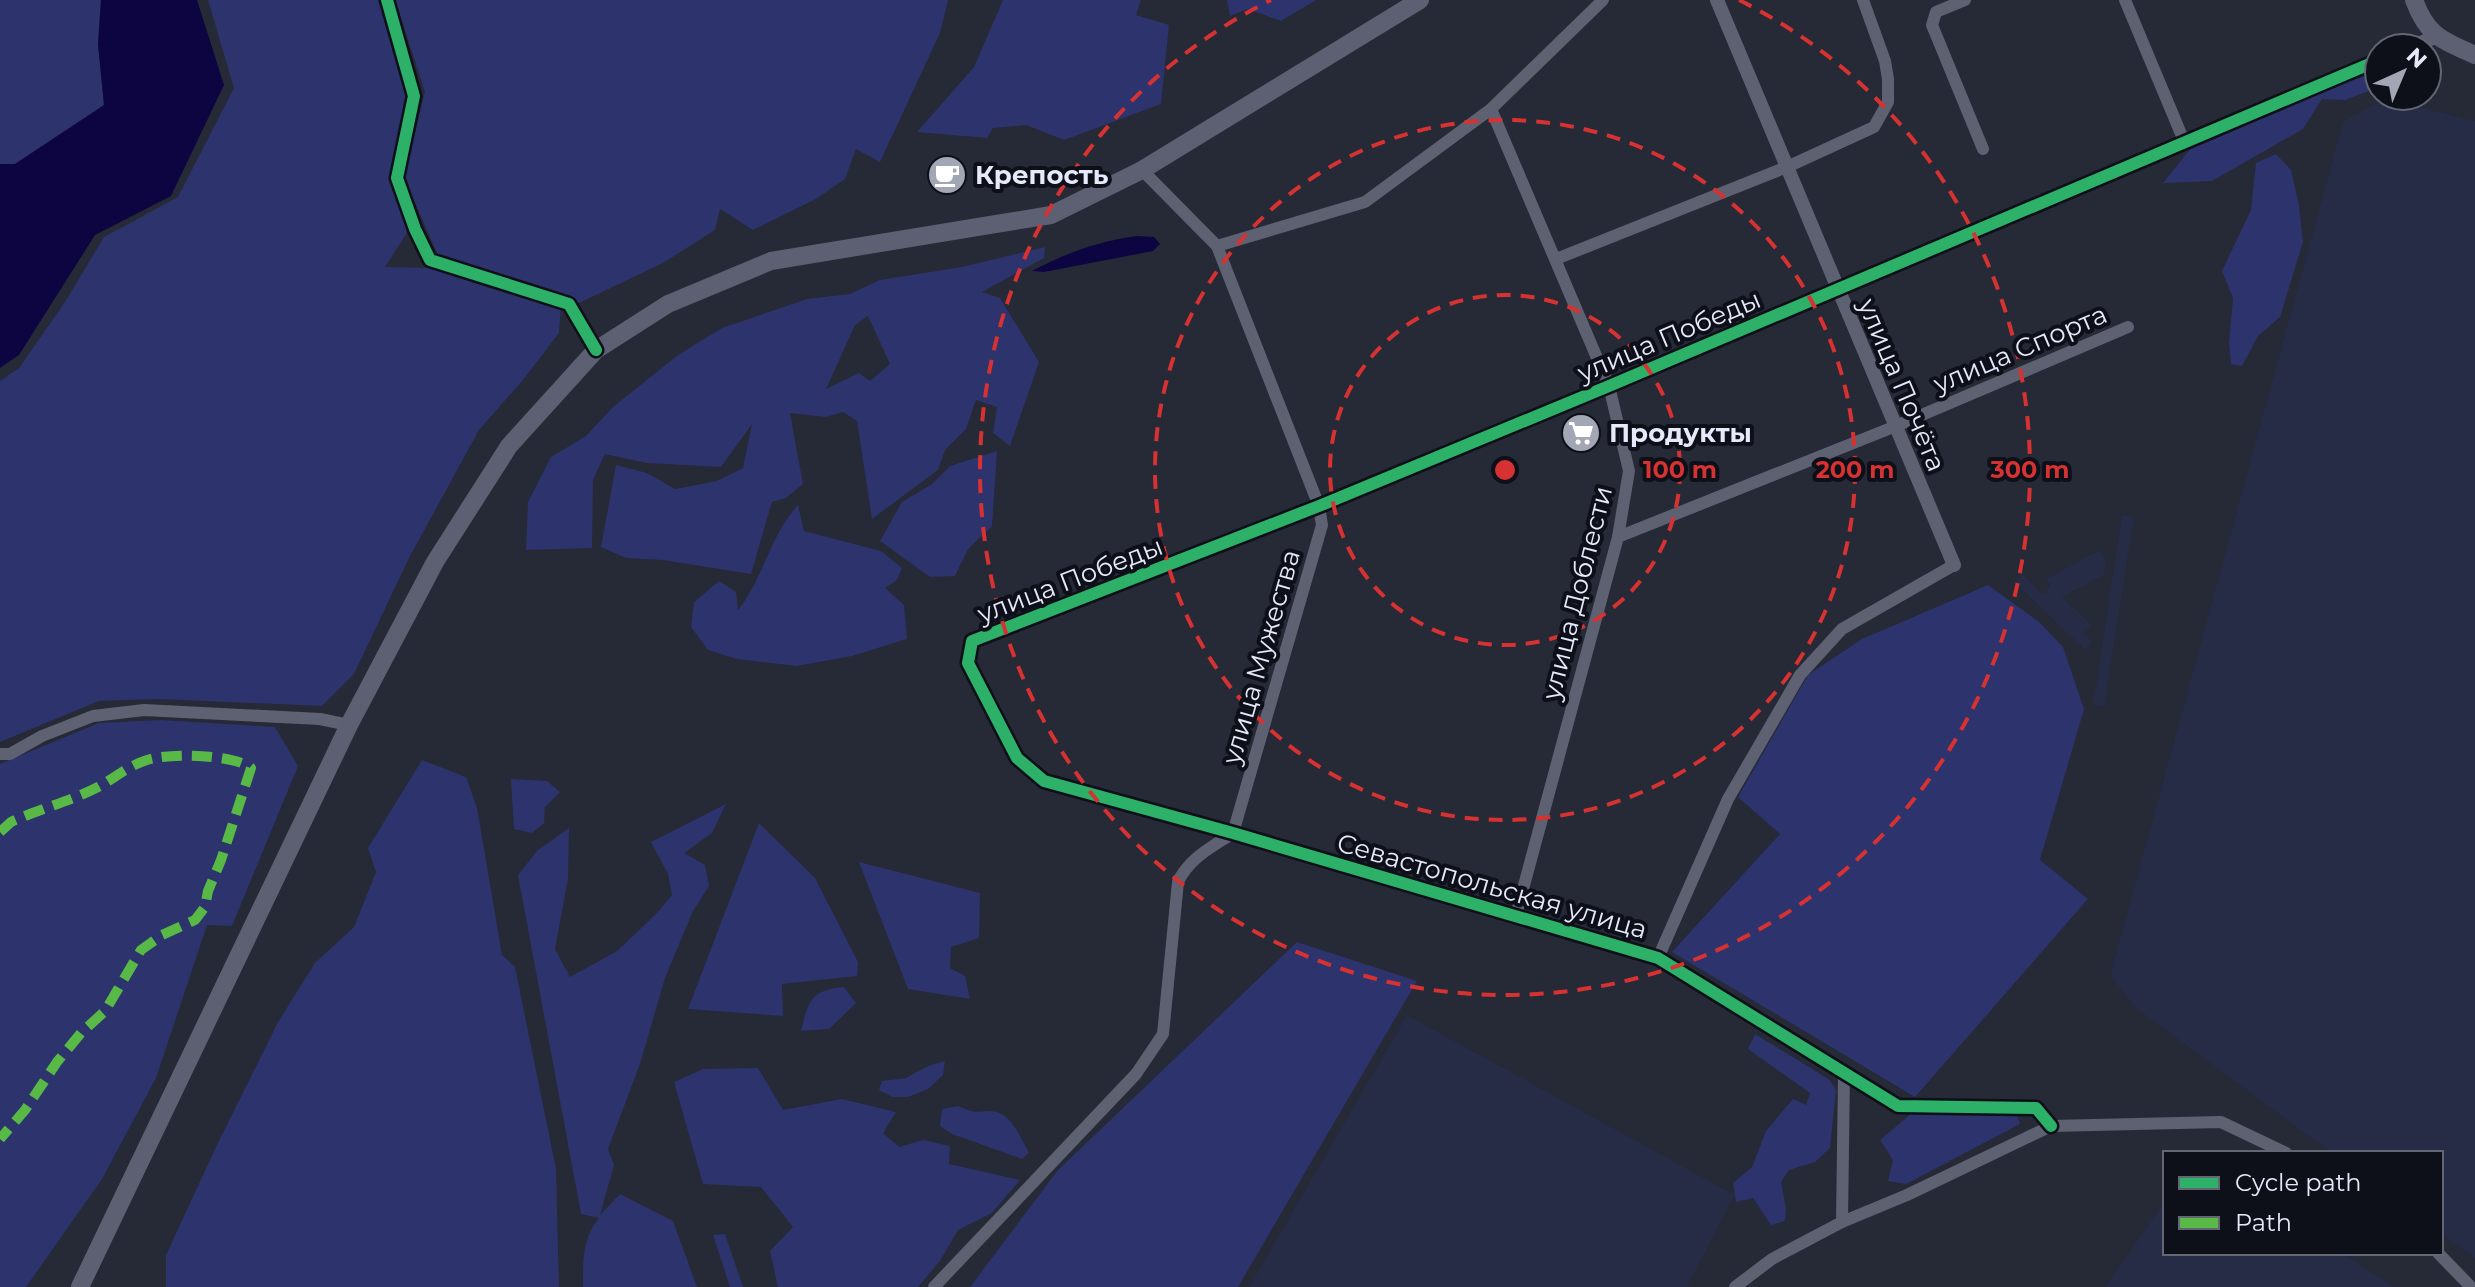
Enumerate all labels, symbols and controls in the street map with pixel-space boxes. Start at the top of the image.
north arrow [2363,32,2443,112]
text: N [2401,42,2432,74]
cafe icon: Крепость [926,154,968,196]
place label: Крепость [975,159,1109,191]
street label: улица Победы [1572,283,1766,389]
street label: улица Почёта [1851,293,1953,476]
street label: улица Спорта [1927,298,2112,400]
supermarket icon: Продукты [1560,412,1602,454]
place label: Продукты [1609,417,1752,449]
text: 100 m [1643,455,1717,484]
text: 200 m [1816,455,1894,484]
text: 300 m [1990,455,2069,484]
centre of rings [1491,456,1519,484]
street label: улица Доблести [1535,483,1619,704]
street label: улица Победы [972,530,1167,630]
street label: улица Мужества [1215,546,1307,769]
street label: Севастопольская улица [1333,826,1651,946]
legend [2163,1151,2443,1255]
text: Cycle path [2235,1168,2362,1197]
text: Path [2235,1208,2292,1237]

